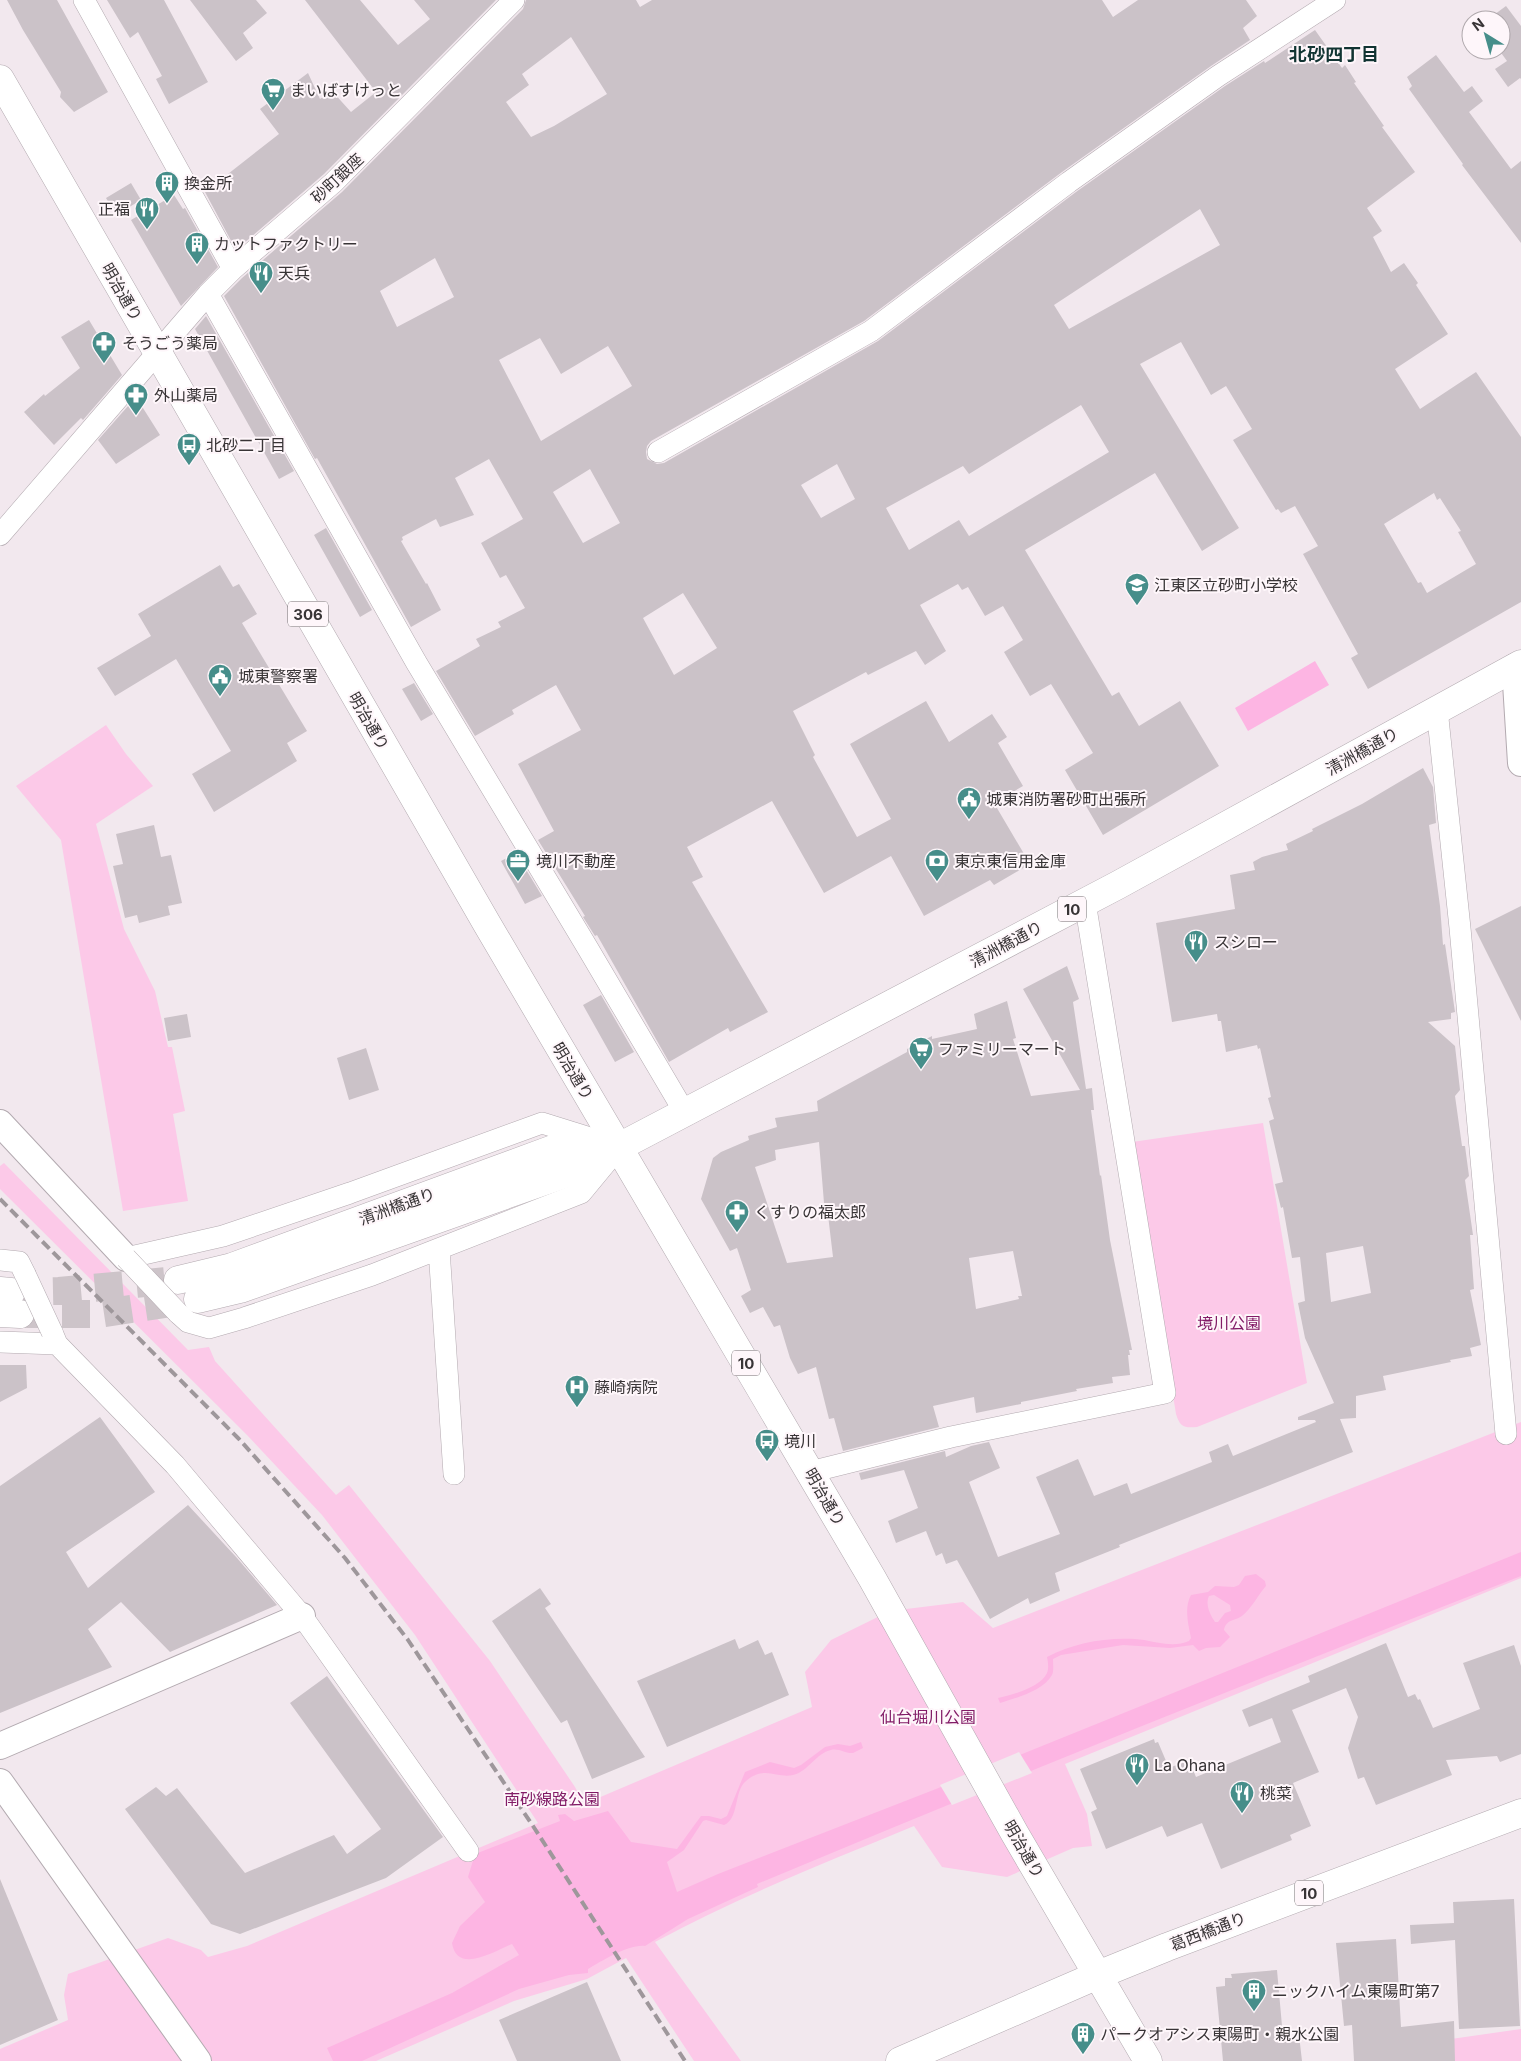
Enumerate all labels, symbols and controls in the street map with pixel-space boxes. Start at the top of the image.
north arrow [1461,10,1511,60]
text: N [1468,14,1487,34]
district label: 北砂四丁目 [1289,44,1379,65]
supermarket icon: まいばすけっと [260,77,286,111]
place label: まいばすけっと [290,80,402,100]
street label: 砂町銀座 [307,149,367,207]
building icon: 換金所 [154,170,180,204]
place label: 換金所 [184,173,232,193]
restaurant icon: 正福 [134,196,160,230]
place label: 正福 [98,199,130,219]
building icon: カットファクトリー [184,231,210,265]
place label: カットファクトリー [214,234,358,254]
street label: 明治通り [97,259,147,325]
restaurant icon: 天兵 [248,260,274,294]
place label: 天兵 [278,263,310,283]
pharmacy icon: そうごう薬局 [91,330,117,364]
place label: そうごう薬局 [122,333,218,353]
pharmacy icon: 外山薬局 [123,382,149,416]
place label: 外山薬局 [154,385,218,405]
bus stop icon: 北砂二丁目 [176,432,202,466]
place label: 北砂二丁目 [206,435,286,455]
school or university icon: 江東区立砂町小学校 [1124,572,1150,606]
place label: 江東区立砂町小学校 [1154,575,1298,595]
road number: 306 [288,602,328,626]
public building icon: 城東警察署 [207,663,233,697]
place label: 城東警察署 [238,666,318,686]
street label: 明治通り [344,688,394,754]
street label: 清洲橋通り [1322,723,1402,779]
public building icon: 城東消防署砂町出張所 [956,786,982,820]
place label: 城東消防署砂町出張所 [986,789,1146,809]
office icon: 境川不動産 [505,848,531,882]
bank icon: 東京東信用金庫 [924,848,950,882]
place label: 境川不動産 [536,851,616,871]
place label: 東京東信用金庫 [954,851,1066,871]
road number: 10 [1058,896,1086,922]
street label: 清洲橋通り [966,916,1046,972]
restaurant icon: スシロー [1183,929,1209,963]
place label: スシロー [1214,932,1278,952]
supermarket icon: ファミリーマート [908,1036,934,1070]
street label: 明治通り [548,1038,598,1104]
place label: ファミリーマート [938,1039,1066,1059]
street label: 清洲橋通り [356,1183,438,1229]
pharmacy icon: くすりの福太郎 [724,1199,750,1233]
place label: くすりの福太郎 [754,1202,866,1222]
park label: 境川公園 [1197,1313,1261,1333]
road number: 10 [732,1350,760,1376]
hospital icon: 藤崎病院 [564,1374,590,1408]
place label: 藤崎病院 [594,1377,658,1397]
bus stop icon: 境川 [754,1428,780,1462]
place label: 境川 [784,1431,816,1451]
street label: 明治通り [800,1464,850,1530]
park label: 仙台堀川公園 [880,1707,976,1727]
restaurant icon: La Ohana [1124,1752,1150,1786]
place label: La Ohana [1154,1755,1226,1775]
restaurant icon: 桃菜 [1229,1780,1255,1814]
place label: 桃菜 [1260,1783,1292,1803]
park label: 南砂線路公園 [504,1789,600,1809]
street label: 明治通り [999,1816,1049,1882]
road number: 10 [1295,1880,1323,1906]
street label: 葛西橋通り [1167,1907,1249,1955]
building icon: ニックハイム東陽町第7 [1241,1978,1267,2012]
place label: ニックハイム東陽町第7 [1272,1981,1440,2001]
building icon: パークオアシス東陽町・親水公園 [1070,2021,1096,2055]
place label: パークオアシス東陽町・親水公園 [1100,2024,1339,2044]

